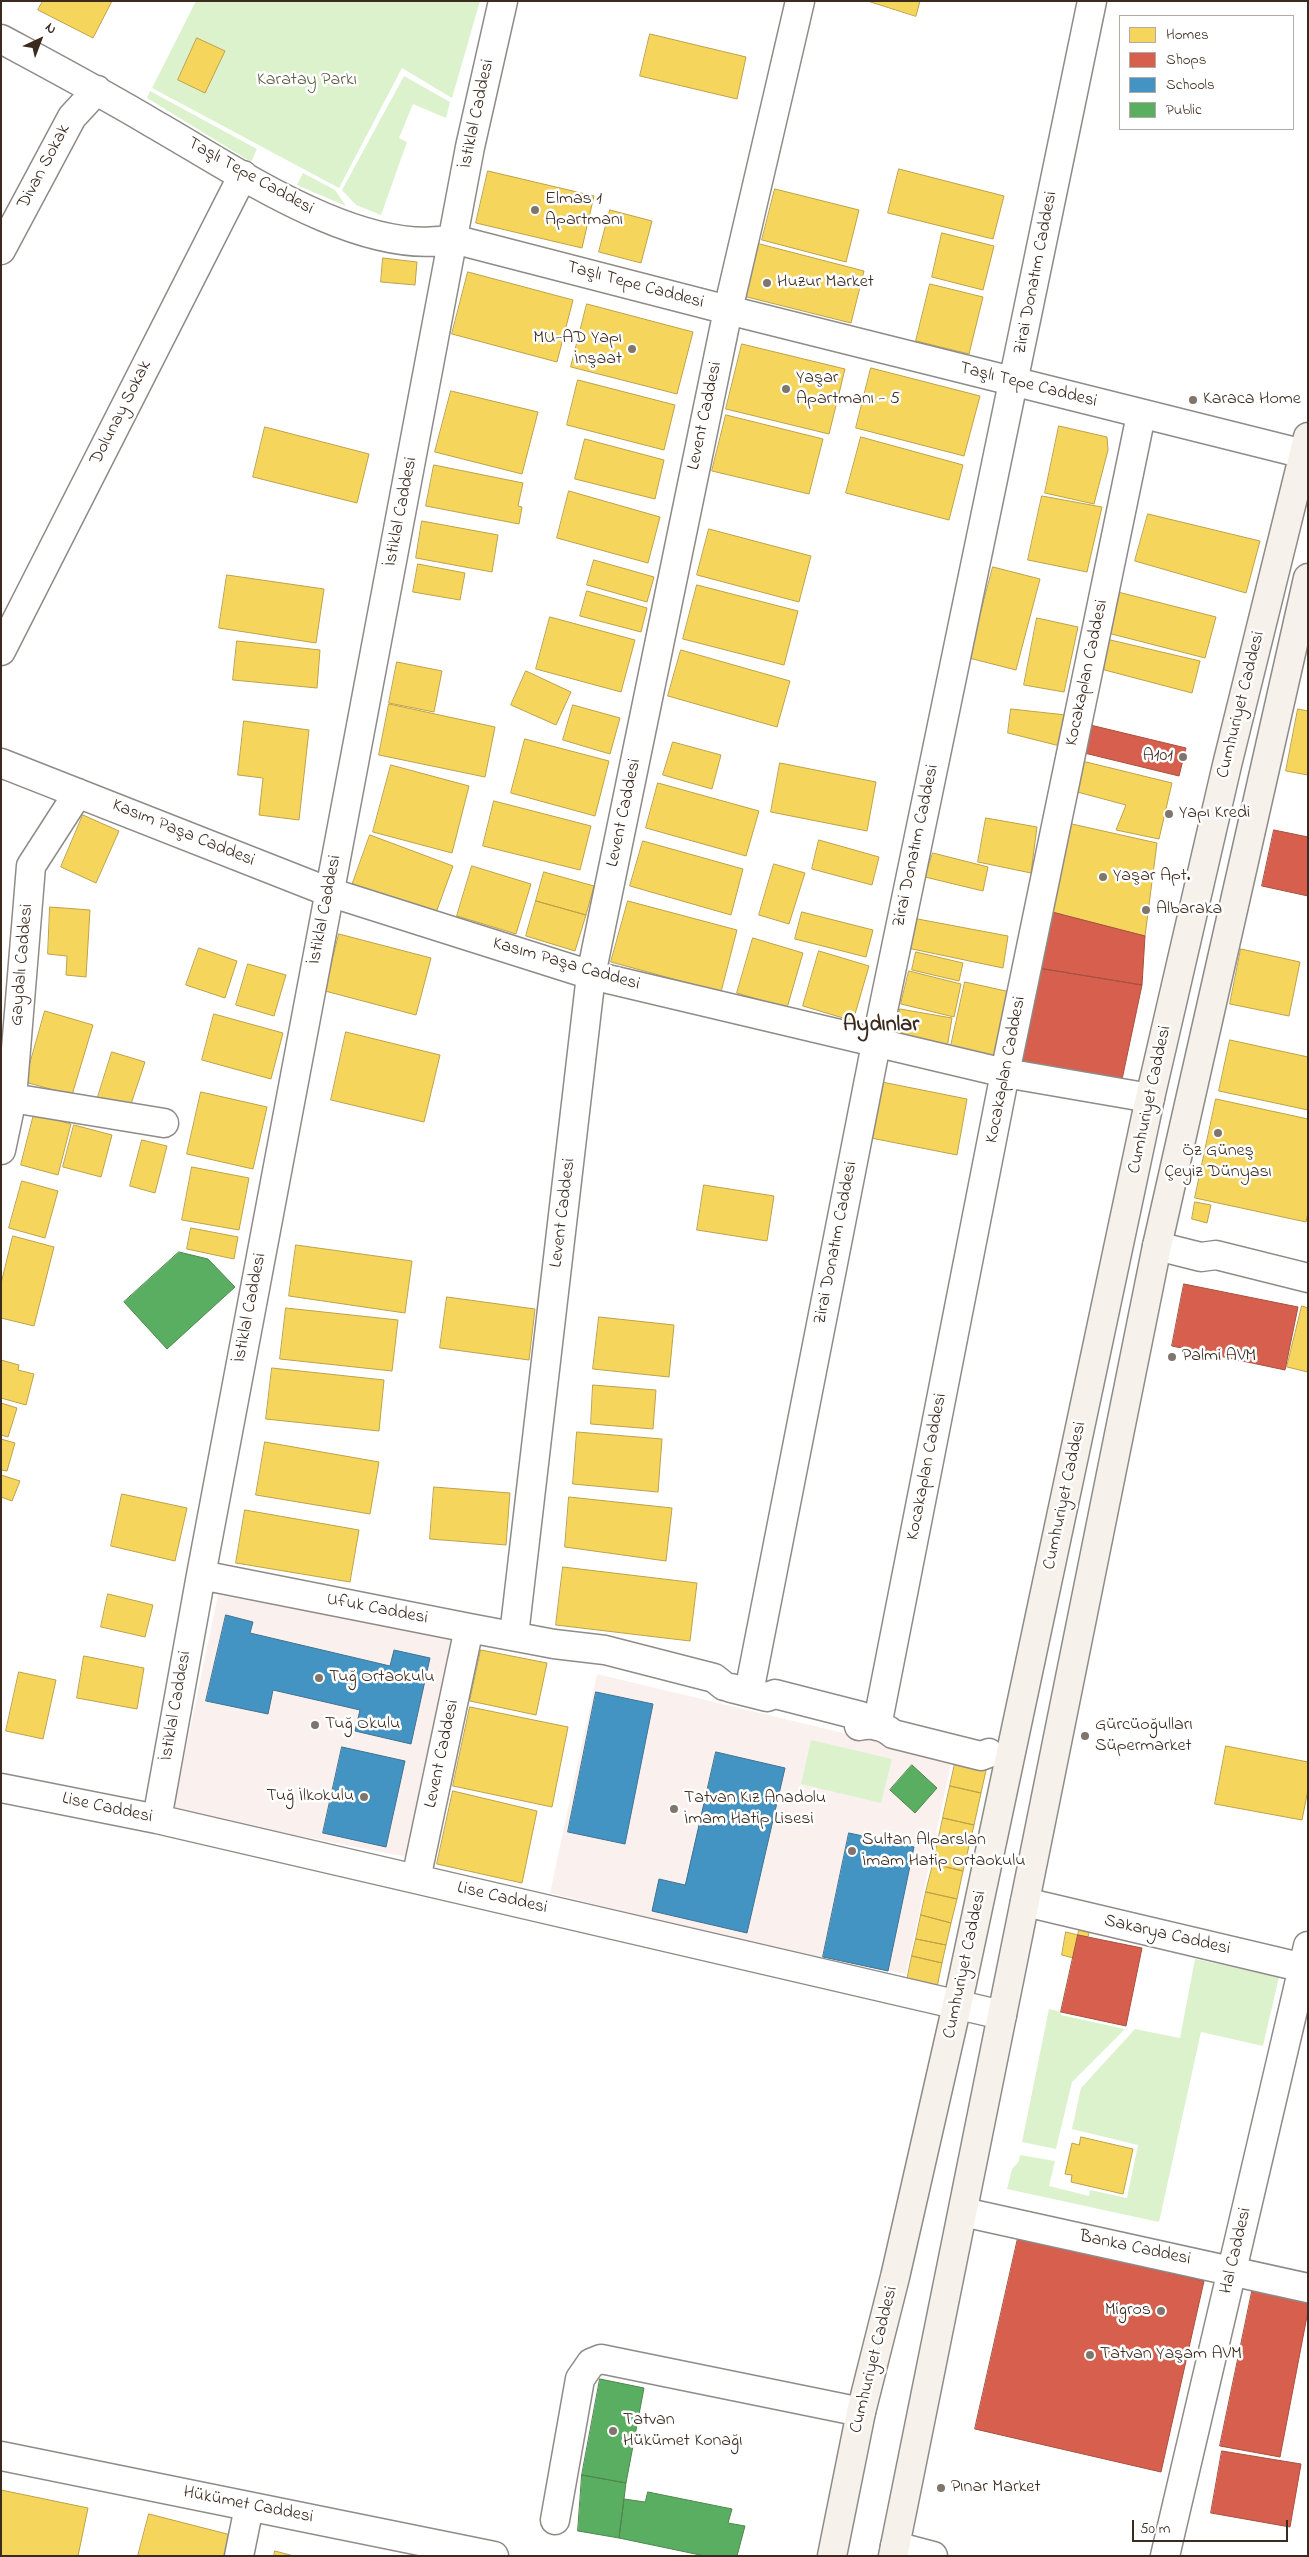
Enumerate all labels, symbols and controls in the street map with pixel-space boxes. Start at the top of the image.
north arrow [15,15,65,65]
legend [1119,15,1294,130]
text: N [40,18,61,40]
text: Homes [1166,24,1209,46]
text: Shops [1166,49,1206,71]
street label: İstiklal Caddesi [456,57,500,171]
park label: Karatay Parkı [257,70,357,92]
text: Schools [1166,74,1215,96]
text: Public [1166,99,1202,121]
street label: Divan Sokak [14,121,76,213]
street label: Taşlı Tepe Caddesi [183,133,317,221]
place label: Elmas 1 Apartmanı [545,189,623,232]
street label: Zirai Donatım Caddesi [1011,190,1063,356]
marker: Elmas 1 Apartmanı [529,204,541,216]
street label: Taşlı Tepe Caddesi [564,257,706,315]
place label: Huzur Market [777,272,874,294]
marker: Huzur Market [761,277,773,289]
place label: MU-AD Yapı İnşaat [533,328,622,370]
marker: MU-AD Yapı İnşaat [626,343,638,355]
street label: Dolunay Sokak [86,357,158,469]
street label: Taşlı Tepe Caddesi [957,358,1099,414]
street label: Levent Caddesi [684,360,728,472]
place label: Yaşar Apartmanı - 5 [796,368,900,410]
marker: Yaşar Apartmanı - 5 [780,383,792,395]
place label: Karaca Home [1203,389,1301,411]
marker: Karaca Home [1187,394,1199,406]
street label: İstiklal Caddesi [381,455,423,569]
street label: Kocakaplan Caddesi [1062,598,1114,748]
street label: Cumhuriyet Caddesi [1213,629,1271,781]
place label: A101 [1143,746,1173,768]
marker: A101 [1177,751,1189,763]
street label: Levent Caddesi [603,757,647,869]
street label: Zirai Donatım Caddesi [889,763,945,929]
street label: Kasım Paşa Caddesi [108,796,258,872]
place label: Yapı Kredi [1179,803,1250,825]
marker: Yapı Kredi [1163,808,1175,820]
street label: İstiklal Caddesi [305,853,347,967]
place label: Yaşar Apt. [1113,866,1191,888]
marker: Yaşar Apt. [1097,871,1109,883]
place label: Albaraka [1156,899,1222,921]
street label: Gaydalı Caddesi [7,903,39,1027]
marker: Albaraka [1140,904,1152,916]
street label: Kasım Paşa Caddesi [490,934,642,996]
street label: Kocakaplan Caddesi [982,995,1032,1145]
district label: Aydınlar [843,1013,919,1039]
street label: Cumhuriyet Caddesi [1125,1024,1177,1176]
marker: Öz Güneş Çeyiz Dünyası [1212,1127,1224,1139]
place label: Öz Güneş Çeyiz Dünyası [1164,1141,1272,1184]
street label: Levent Caddesi [547,1157,581,1269]
street label: Zirai Donatım Caddesi [811,1160,863,1326]
street label: İstiklal Caddesi [230,1251,272,1365]
place label: Palmi AVM [1182,1346,1256,1368]
marker: Palmi AVM [1166,1351,1178,1363]
street label: Kocakaplan Caddesi [903,1392,953,1542]
street label: Cumhuriyet Caddesi [1040,1420,1092,1572]
street label: Ufuk Caddesi [325,1590,429,1630]
street label: İstiklal Caddesi [157,1649,197,1763]
place label: Tuğ Ortaokulu [329,1667,434,1689]
marker: Tuğ Ortaokulu [313,1672,325,1684]
street label: Levent Caddesi [421,1698,465,1810]
place label: Tuğ Okulu [325,1714,400,1736]
place label: Gürcüoğulları Süpermarket [1095,1715,1193,1758]
marker: Tuğ Okulu [309,1719,321,1731]
marker: Gürcüoğulları Süpermarket [1079,1730,1091,1742]
place label: Tuğ İlkokulu [267,1786,354,1808]
place label: Tatvan Kız Anadolu İmam Hatip Lisesi [684,1788,826,1830]
street label: Lise Caddesi [60,1789,154,1829]
marker: Tuğ İlkokulu [358,1791,370,1803]
marker: Tatvan Kız Anadolu İmam Hatip Lisesi [668,1803,680,1815]
place label: Sultan Alparslan İmam Hatip Ortaokulu [862,1830,1026,1872]
marker: Sultan Alparslan İmam Hatip Ortaokulu [846,1845,858,1857]
street label: Lise Caddesi [455,1878,549,1920]
street label: Cumhuriyet Caddesi [940,1889,992,2041]
street label: Sakarya Caddesi [1102,1911,1232,1961]
street label: Hal Caddesi [1217,2206,1257,2296]
street label: Banka Caddesi [1077,2227,1193,2271]
street label: Cumhuriyet Caddesi [846,2284,904,2436]
place label: Migros [1105,2300,1151,2322]
marker: Migros [1155,2305,1167,2317]
place label: Tatvan Yaşam AVM [1100,2344,1242,2366]
marker: Tatvan Yaşam AVM [1084,2349,1096,2361]
place label: Tatvan Hükümet Konağı [623,2410,742,2452]
marker: Tatvan Hükümet Konağı [607,2425,619,2437]
place label: Pınar Market [951,2477,1040,2499]
marker: Pınar Market [935,2482,947,2494]
street label: Hükümet Caddesi [181,2483,315,2529]
scale bar [1134,2510,1290,2542]
text: 50 m [1140,2518,1170,2540]

